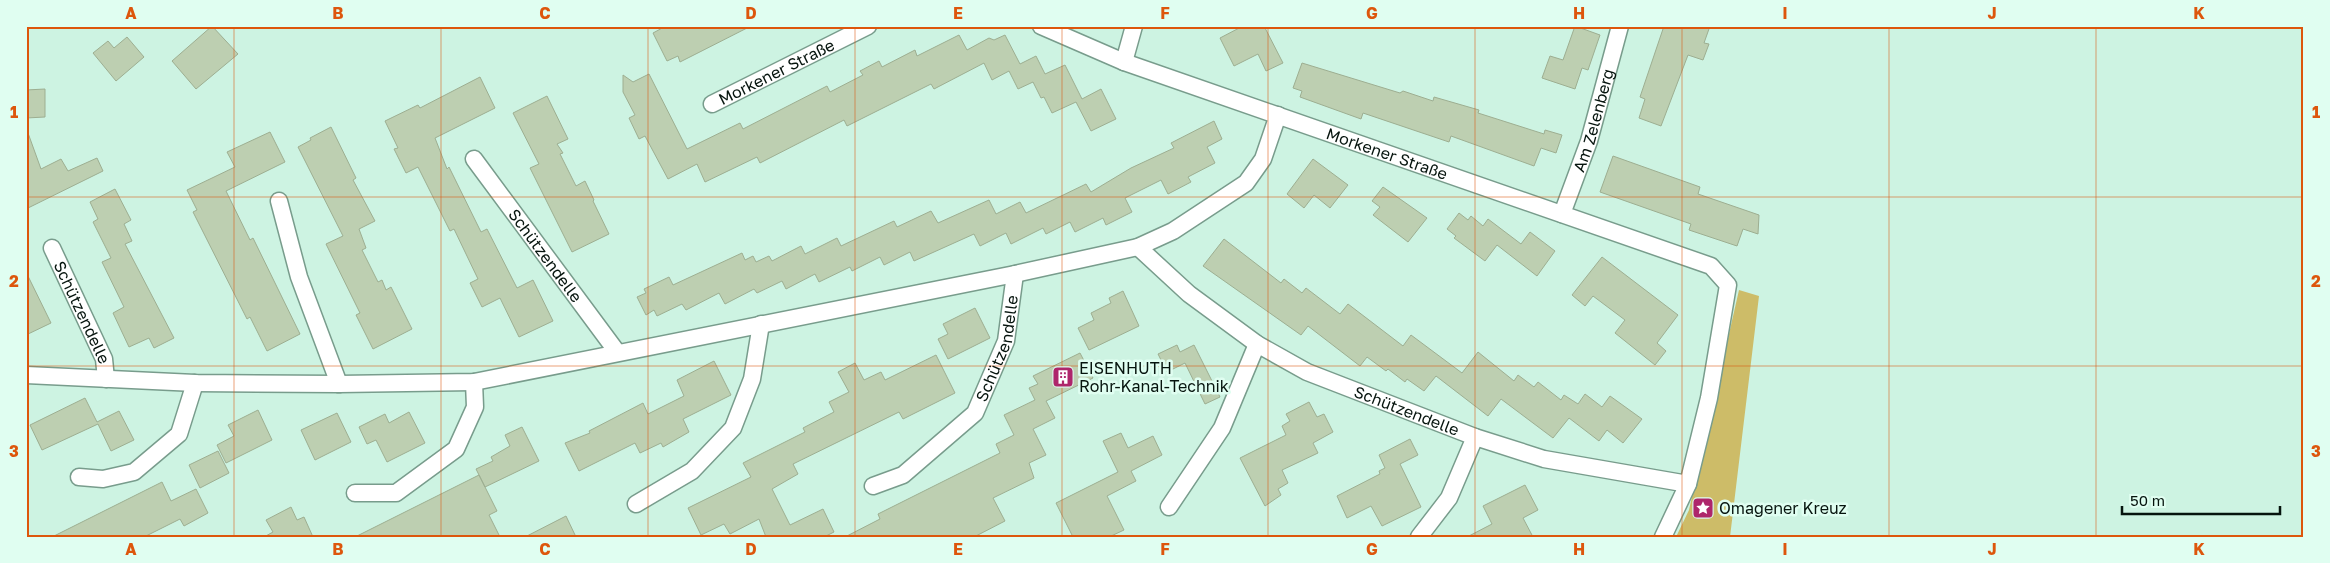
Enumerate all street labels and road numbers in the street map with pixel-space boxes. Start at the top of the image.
street label: Morkener Straße [715,34,838,109]
street label: Am Zelenberg [1568,66,1618,175]
street label: Morkener Straße [1324,123,1450,184]
street label: Schützendelle [504,205,587,306]
street label: Schützendelle [50,258,115,367]
street label: Schützendelle [971,294,1022,405]
street label: Schützendelle [1351,381,1462,440]

